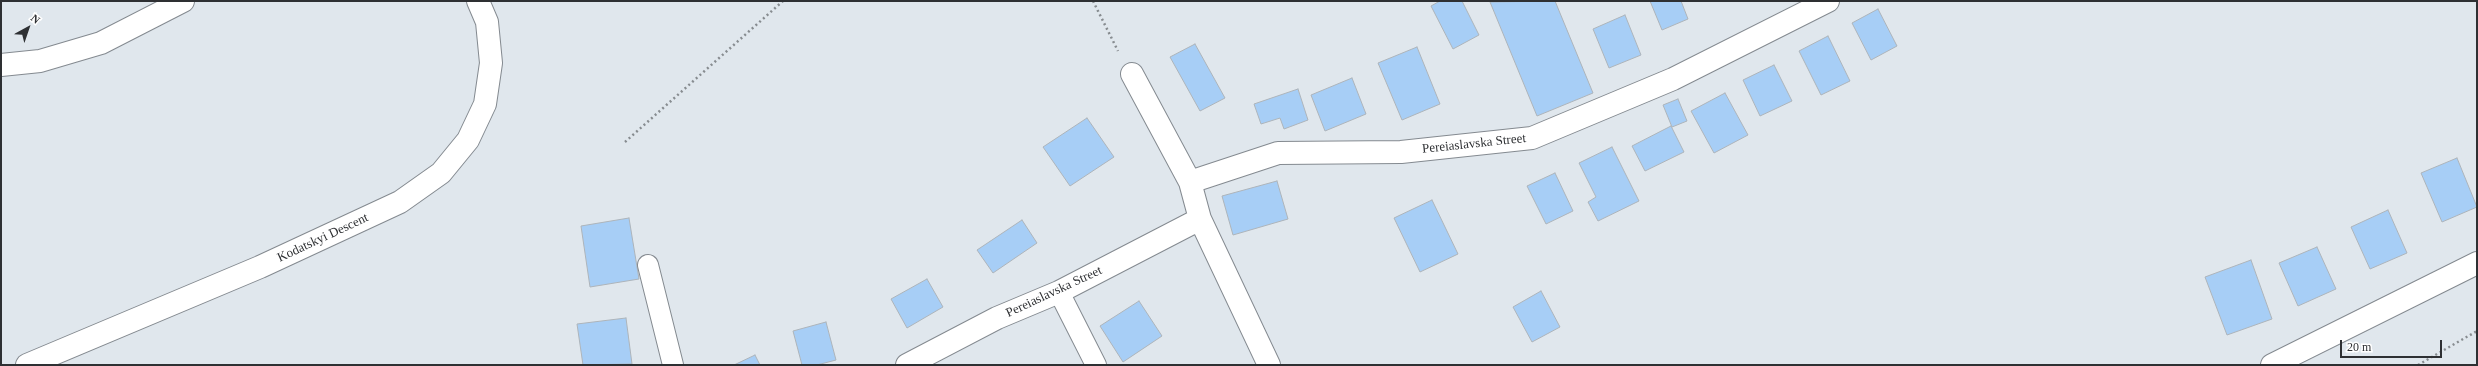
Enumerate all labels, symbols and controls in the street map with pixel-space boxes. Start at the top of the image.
north arrow [8,8,48,48]
text: N [29,12,43,26]
street label: Pereiaslavska Street [1421,131,1527,157]
street label: Kodatskyi Descent [275,210,371,266]
street label: Pereiaslavska Street [1003,263,1105,321]
scale bar [2342,332,2444,358]
text: 20 m [2347,340,2371,354]

